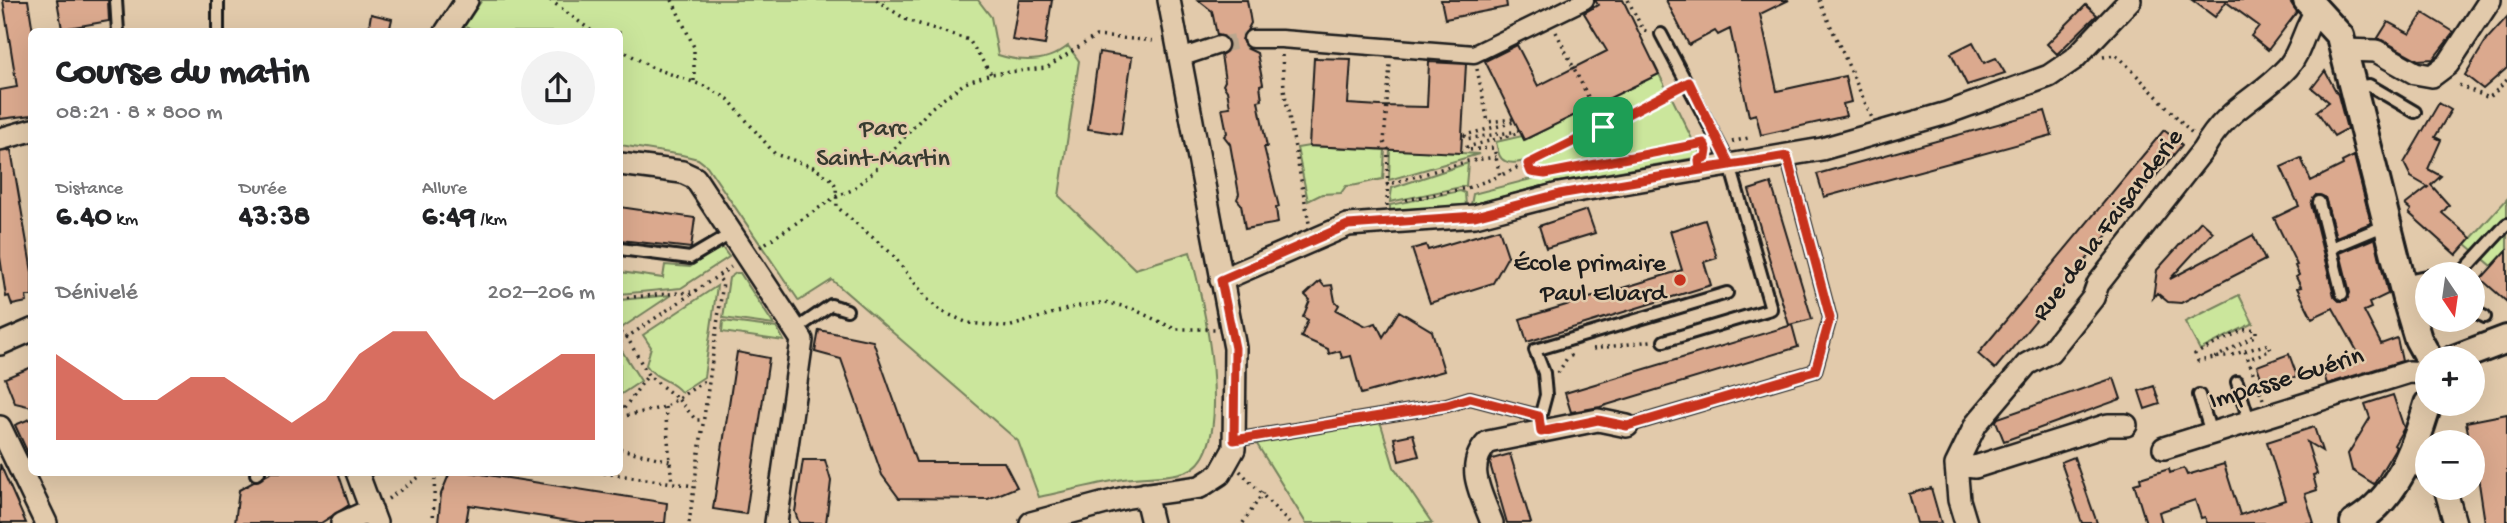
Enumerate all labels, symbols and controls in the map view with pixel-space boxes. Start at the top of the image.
button: share [521,51,595,125]
text: Course du matin [56,52,309,96]
pin [1573,97,1633,157]
text: 08:21 · 8 × 800 m [56,100,223,127]
icon: arrive [1584,108,1622,146]
park label: Parc Saint-Martin [816,115,950,176]
street label: Rue de la Faisanderie [2026,123,2192,328]
text: Distance [56,178,123,201]
text: Durée [239,178,287,201]
text: Allure [422,178,467,201]
text: 6.40 [56,201,112,236]
text: 43:38 [239,201,310,236]
text: 6:49 [422,201,476,236]
text: km [112,209,138,232]
text: /km [476,209,507,232]
place label: École primaire Paul Eluard [1513,250,1668,311]
north arrow [2415,262,2485,332]
map controls [2415,262,2485,500]
marker: École primaire Paul Eluard [1672,272,1688,288]
text: Dénivelé [56,280,138,307]
text: 202–206 m [488,280,595,307]
street label: Impasse Guérin [2206,342,2369,418]
button: + [2415,346,2485,416]
button: − [2415,430,2485,500]

